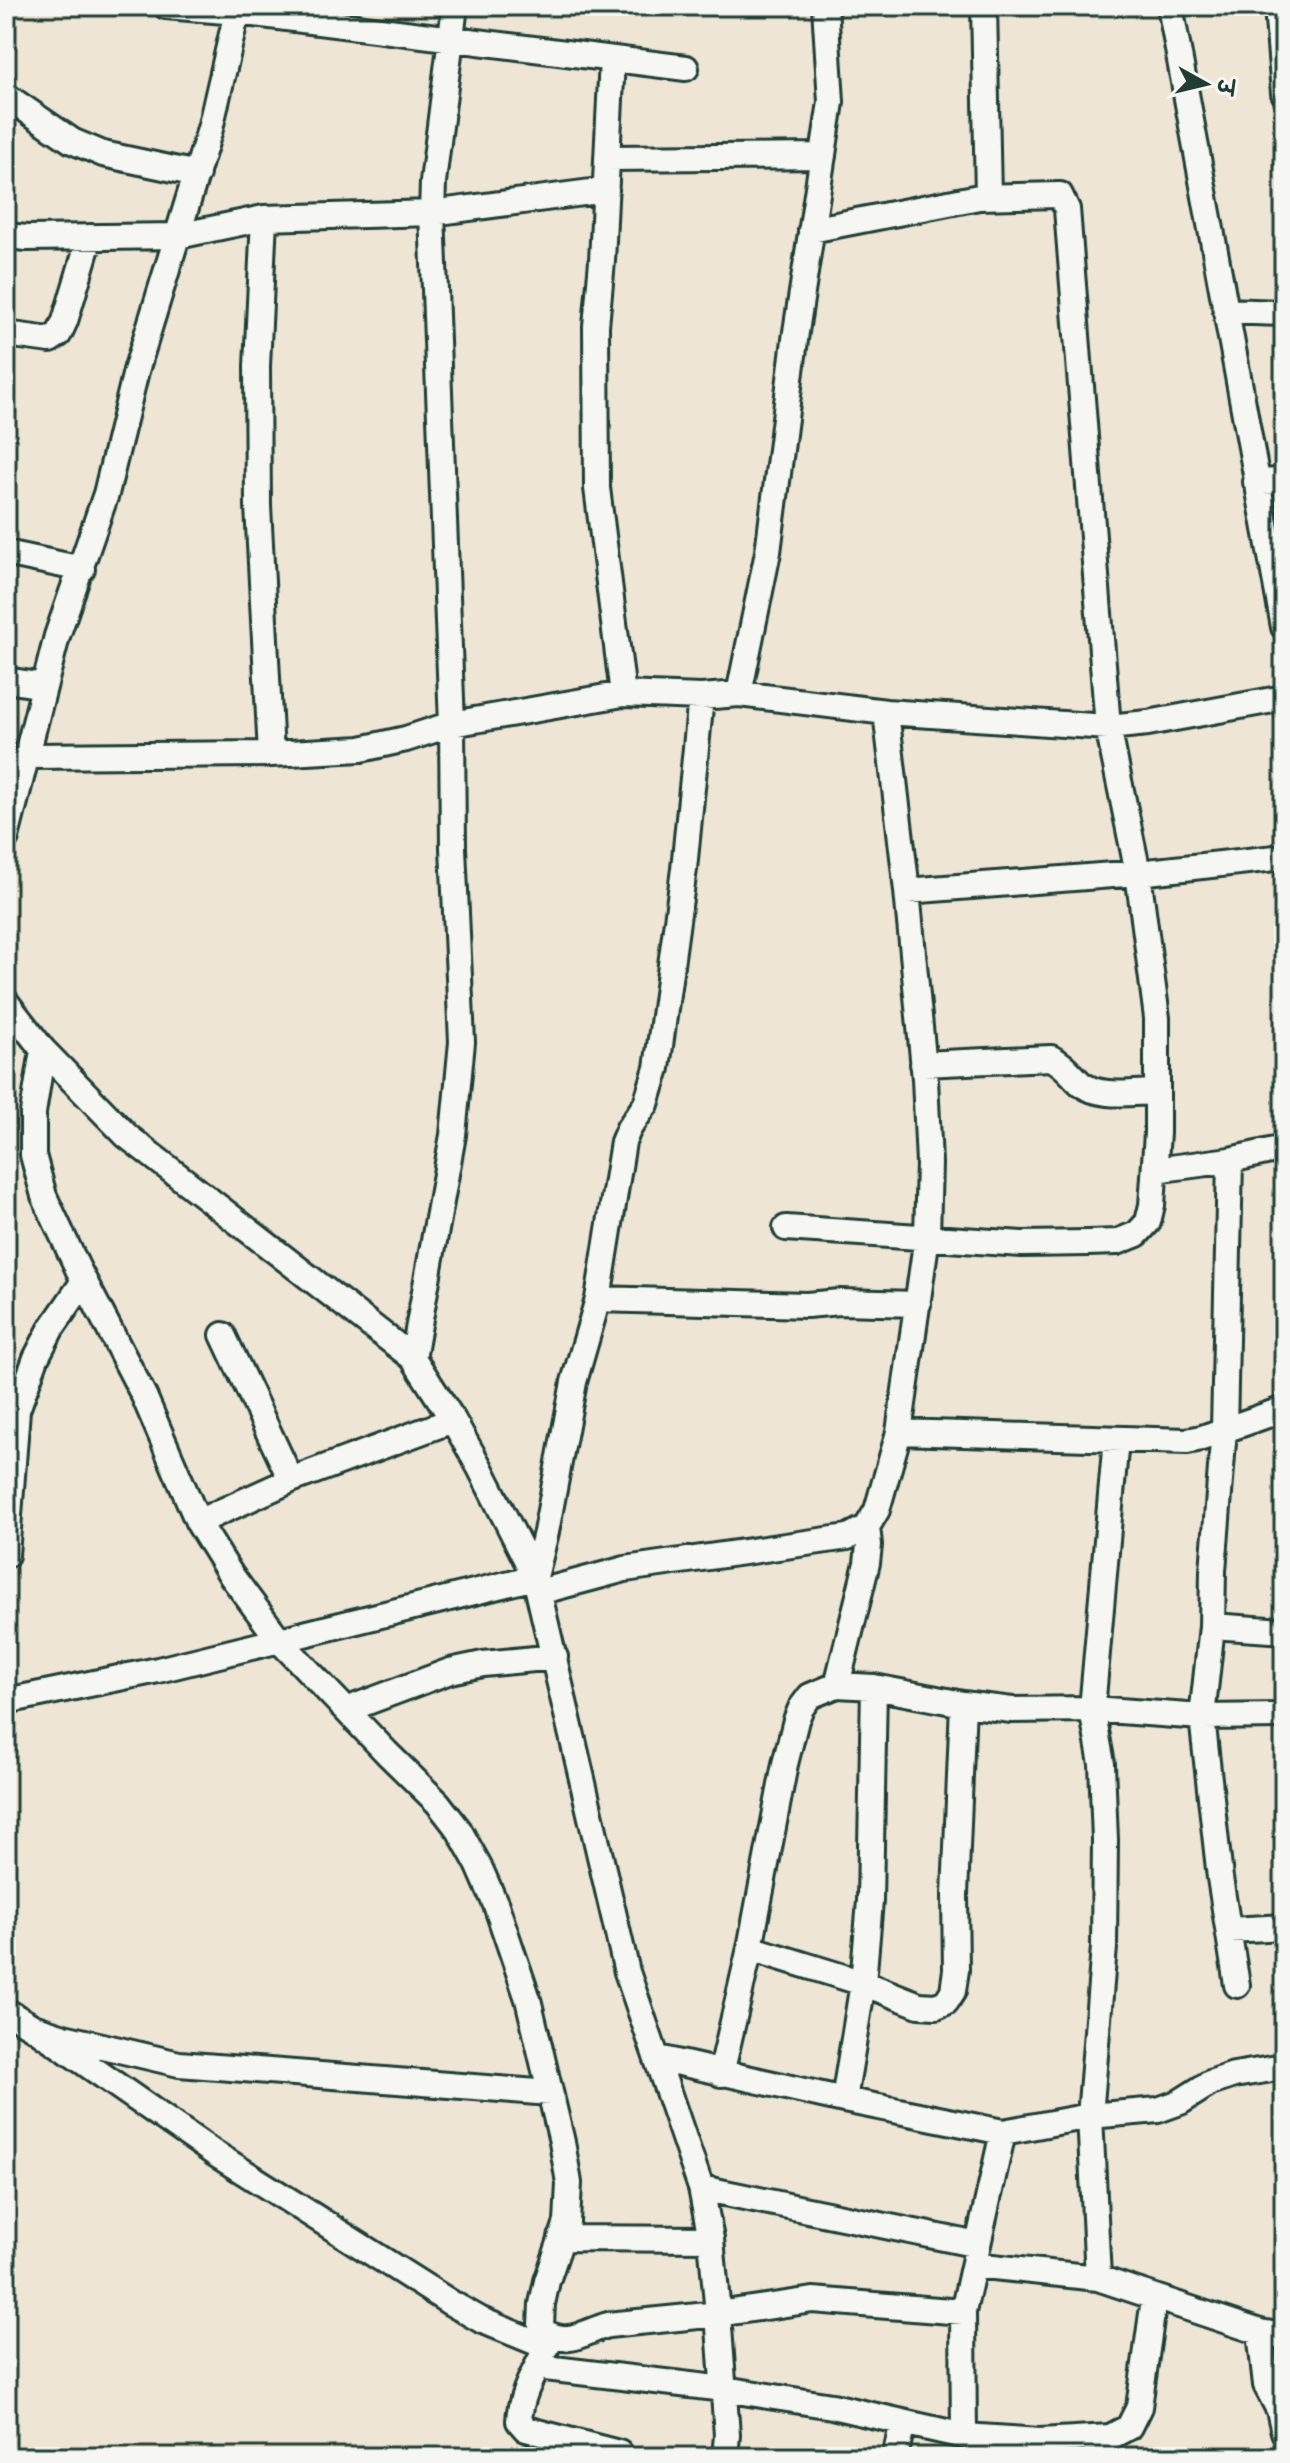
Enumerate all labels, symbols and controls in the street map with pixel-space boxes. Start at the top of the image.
north arrow [1166,44,1246,124]
text: उ [1210,75,1242,98]

